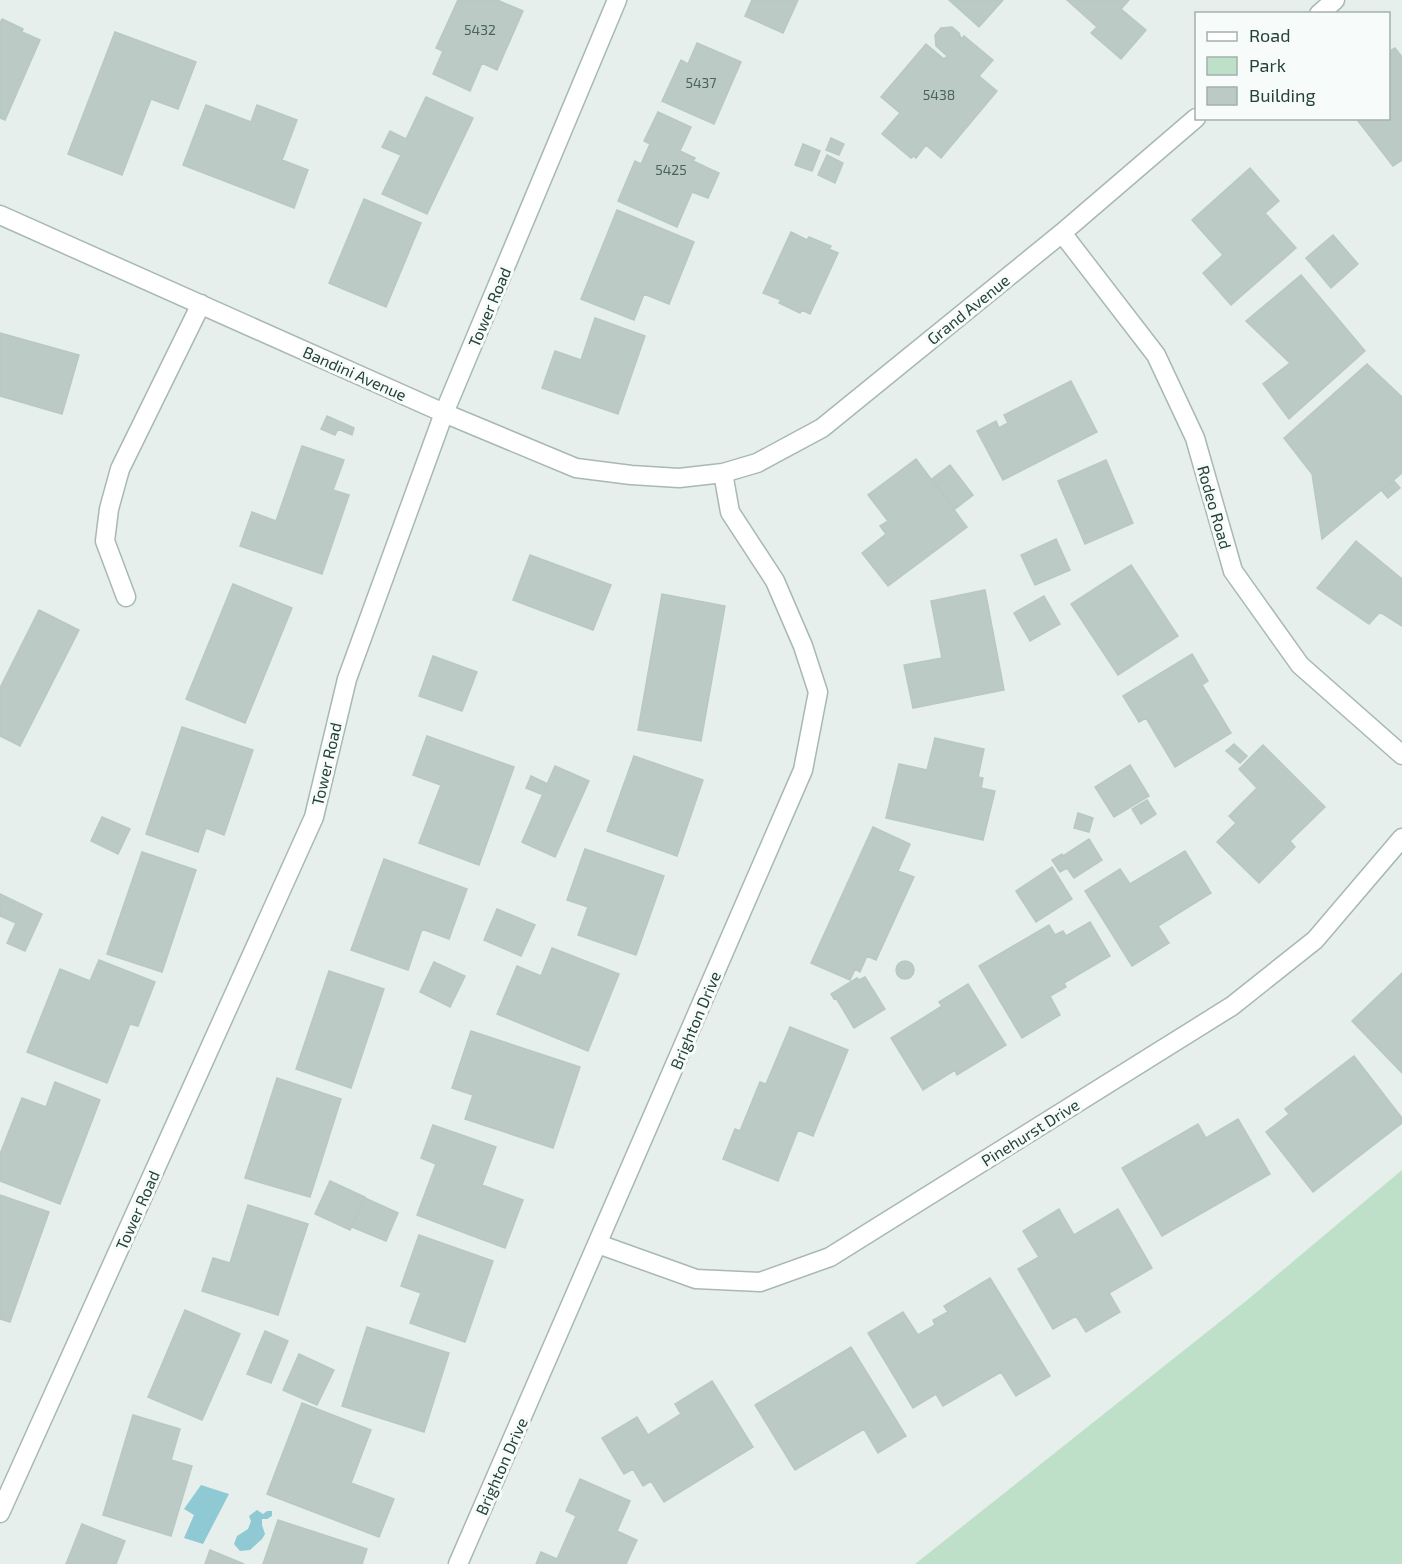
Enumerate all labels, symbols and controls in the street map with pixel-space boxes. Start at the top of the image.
legend [1195,12,1390,120]
house number: 5432 [464,21,496,38]
text: Road [1249,24,1290,46]
text: Park [1249,54,1286,76]
house number: 5437 [685,74,717,91]
text: Building [1249,84,1316,106]
house number: 5438 [923,86,955,103]
house number: 5425 [655,161,687,178]
street label: Tower Road [464,264,514,350]
street label: Grand Avenue [923,270,1013,348]
street label: Bandini Avenue [300,342,410,404]
street label: Rodeo Road [1194,463,1236,551]
street label: Tower Road [307,721,345,807]
street label: Brighton Drive [666,968,724,1072]
street label: Pinehurst Drive [978,1094,1082,1170]
street label: Tower Road [111,1167,163,1253]
street label: Brighton Drive [471,1414,531,1518]

